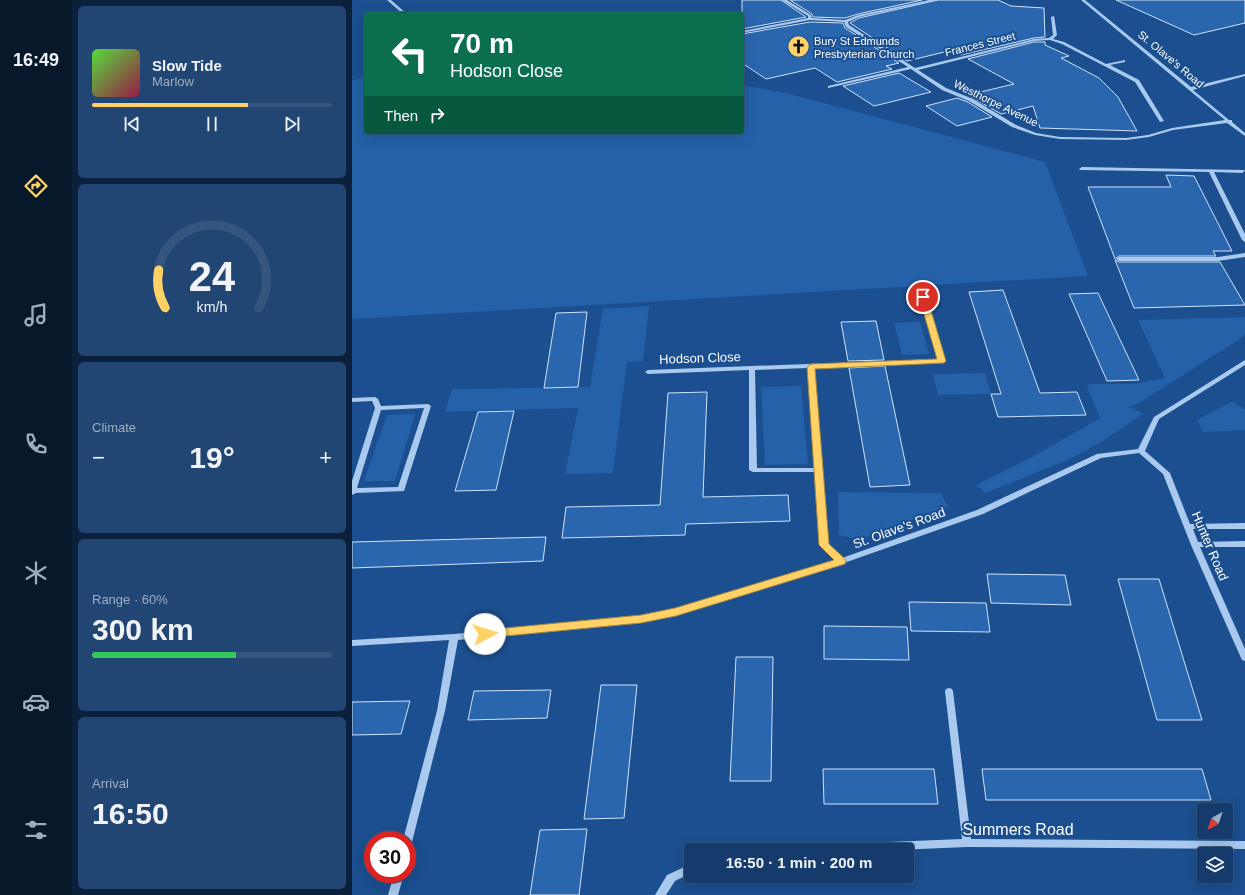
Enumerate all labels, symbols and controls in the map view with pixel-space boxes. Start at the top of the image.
icon: left [384,28,436,80]
text: 70 m [450,28,514,59]
street label: St. Olave's Road [1136,28,1206,90]
street label: Frances Street [944,29,1016,59]
church icon: Bury St Edmunds Presbyterian Church [786,34,812,60]
place label: Bury St Edmunds Presbyterian Church [814,35,914,60]
text: 16:49 [13,50,59,70]
text: Slow Tide [152,57,222,74]
text: Hodson Close [450,61,563,81]
text: Marlow [152,74,194,89]
street label: Westhorpe Avenue [952,77,1040,129]
icon: right [426,104,448,126]
text: Then [384,107,418,124]
icon: previous [121,113,143,135]
icon: pause [201,113,223,135]
icon: next [281,113,303,135]
icon: directions [22,172,50,200]
text: 24 [189,252,235,299]
pin [906,280,940,314]
icon: arrive [912,286,934,308]
text: km/h [197,298,228,314]
icon: music [22,301,50,329]
street label: Hodson Close [659,349,741,367]
text: Climate [92,420,136,435]
icon: phone [22,430,50,458]
text: 19° [189,441,235,474]
text: − [92,445,105,470]
text: + [319,445,332,470]
street label: St. Olave's Road [851,504,947,552]
street label: Hunter Road [1189,509,1231,583]
icon: climate [22,559,50,587]
text: Range · 60% [92,592,168,607]
text: 300 km [92,613,194,646]
position arrow [464,613,506,655]
icon: car [22,688,50,716]
text: Arrival [92,776,129,791]
text: 16:50 [92,797,169,830]
north arrow [1197,803,1233,839]
map controls [1197,803,1233,883]
icon: filters [22,816,50,844]
street label: Summers Road [962,821,1074,838]
speed limit sign: 30 [364,831,416,883]
button: layers [1197,847,1233,883]
text: 16:50 · 1 min · 200 m [726,854,872,871]

